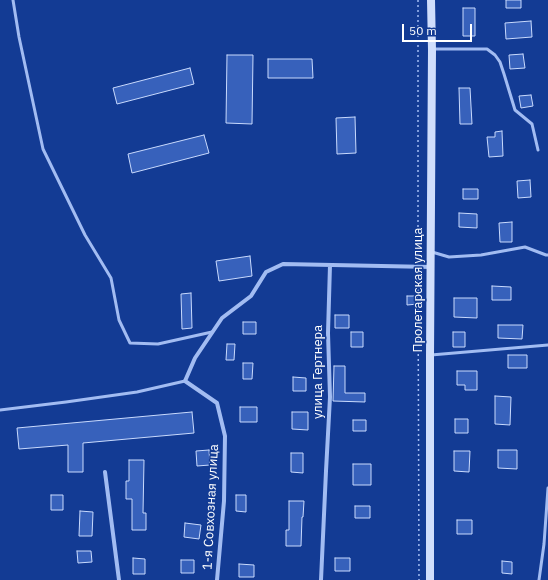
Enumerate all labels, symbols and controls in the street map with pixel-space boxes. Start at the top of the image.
scale bar [404,16,474,42]
text: 50 m [409,23,437,38]
street label: Пролетарская улица [410,227,426,353]
street label: улица Гертнера [310,325,326,419]
street label: 1-я Совхозная улица [200,444,222,570]

